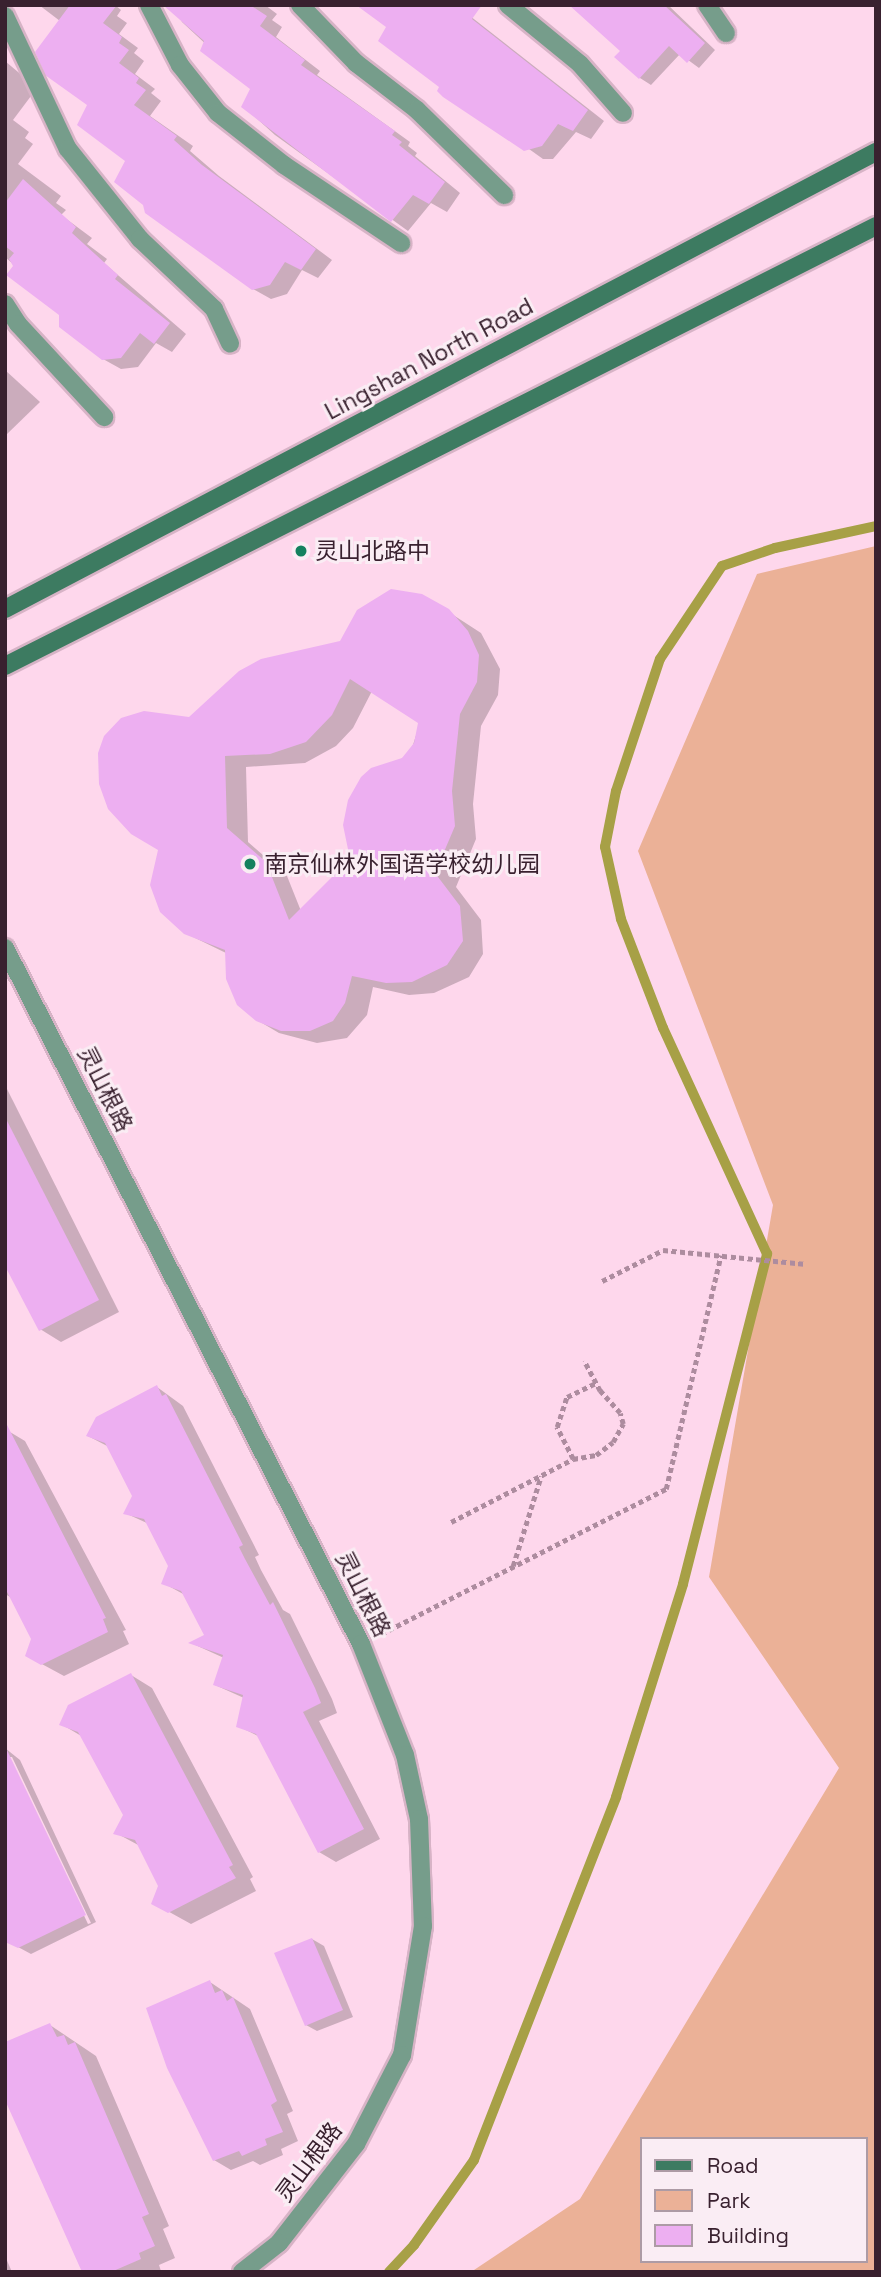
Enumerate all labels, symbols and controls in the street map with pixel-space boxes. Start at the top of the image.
street label: Lingshan North Road [320,292,538,426]
place label: 灵山北路中 [315,537,430,565]
marker: 灵山北路中 [293,543,309,559]
place label: 南京仙林外国语学校幼儿园 [264,850,540,878]
marker: 南京仙林外国语学校幼儿园 [242,856,258,872]
street label: 灵山根路 [72,1042,138,1136]
street label: 灵山根路 [330,1547,396,1641]
street label: 灵山根路 [270,2117,348,2207]
legend [640,2137,867,2263]
text: Road [707,2152,759,2179]
text: Park [707,2187,751,2214]
text: Building [707,2222,789,2249]

